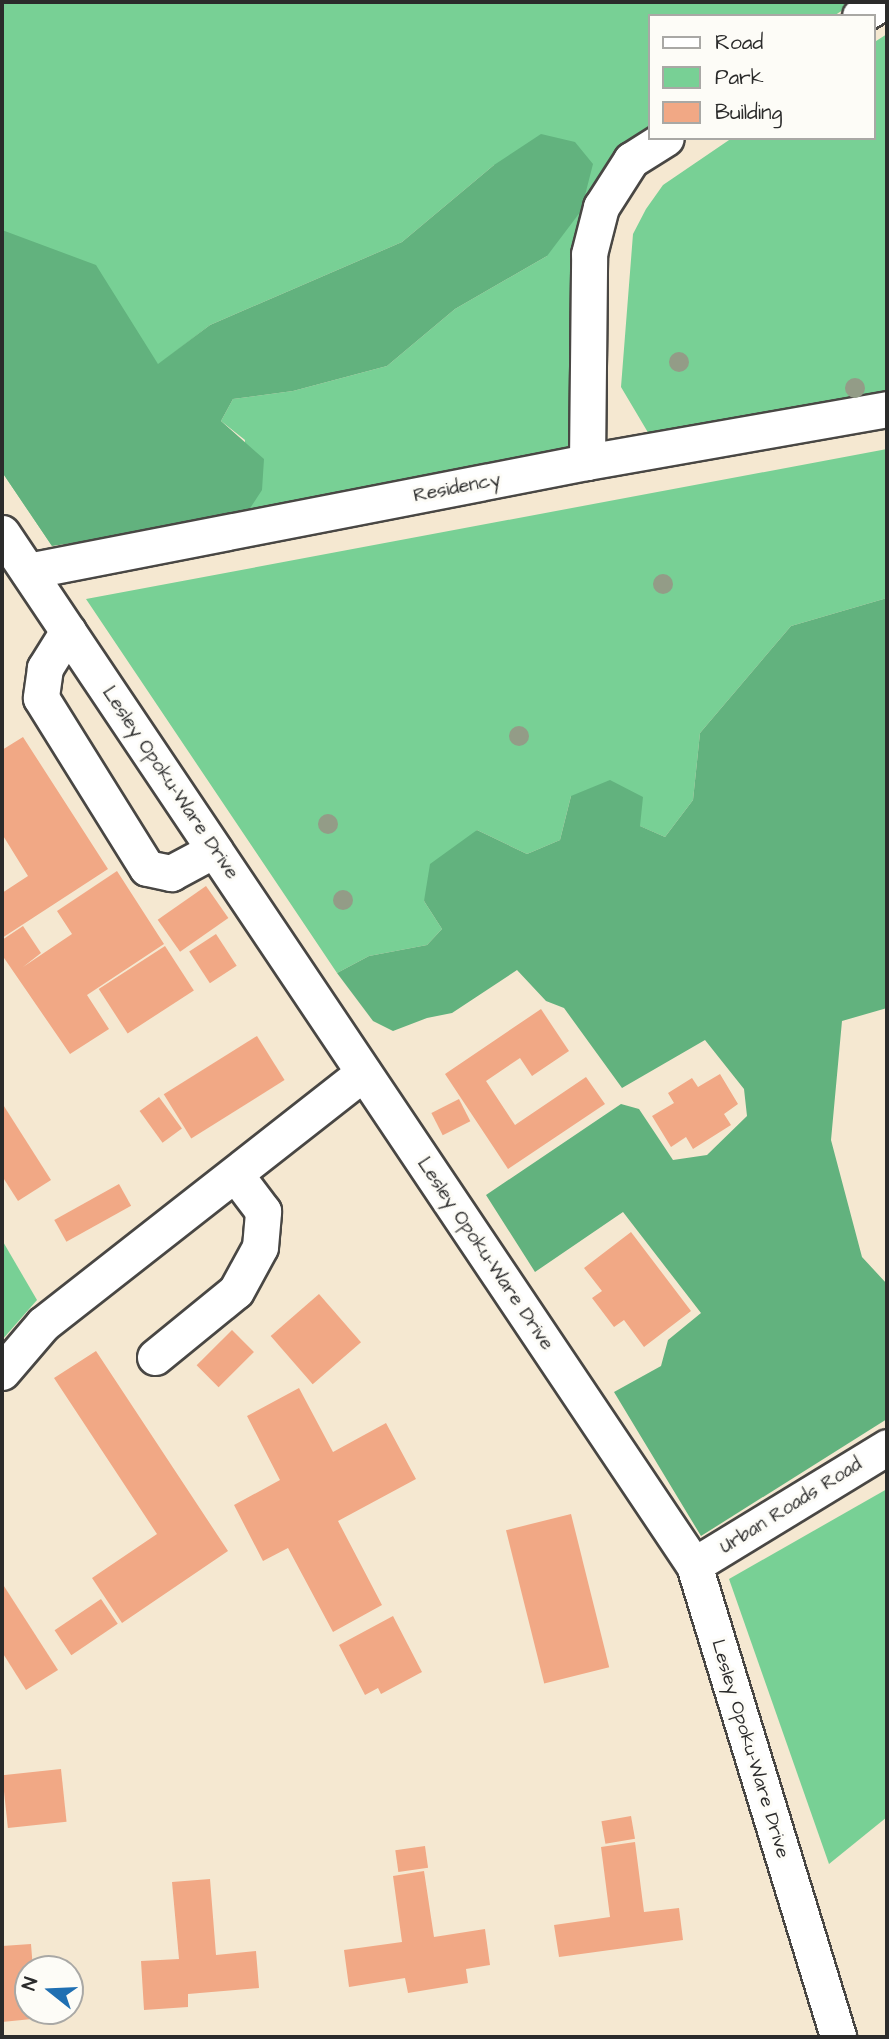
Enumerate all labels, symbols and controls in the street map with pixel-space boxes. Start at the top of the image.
legend [648,14,875,140]
text: Road [715,28,763,57]
text: Park [715,63,764,92]
text: Building [715,98,782,127]
street label: Residency [412,468,502,508]
street label: Lesley Opoku-Ware Drive [97,682,243,884]
street label: Lesley Opoku-Ware Drive [412,1153,558,1355]
street label: Urban Roads Road [716,1453,866,1559]
street label: Lesley Opoku-Ware Drive [706,1637,794,1861]
north arrow [14,1955,84,2025]
text: N [16,1974,45,1994]

